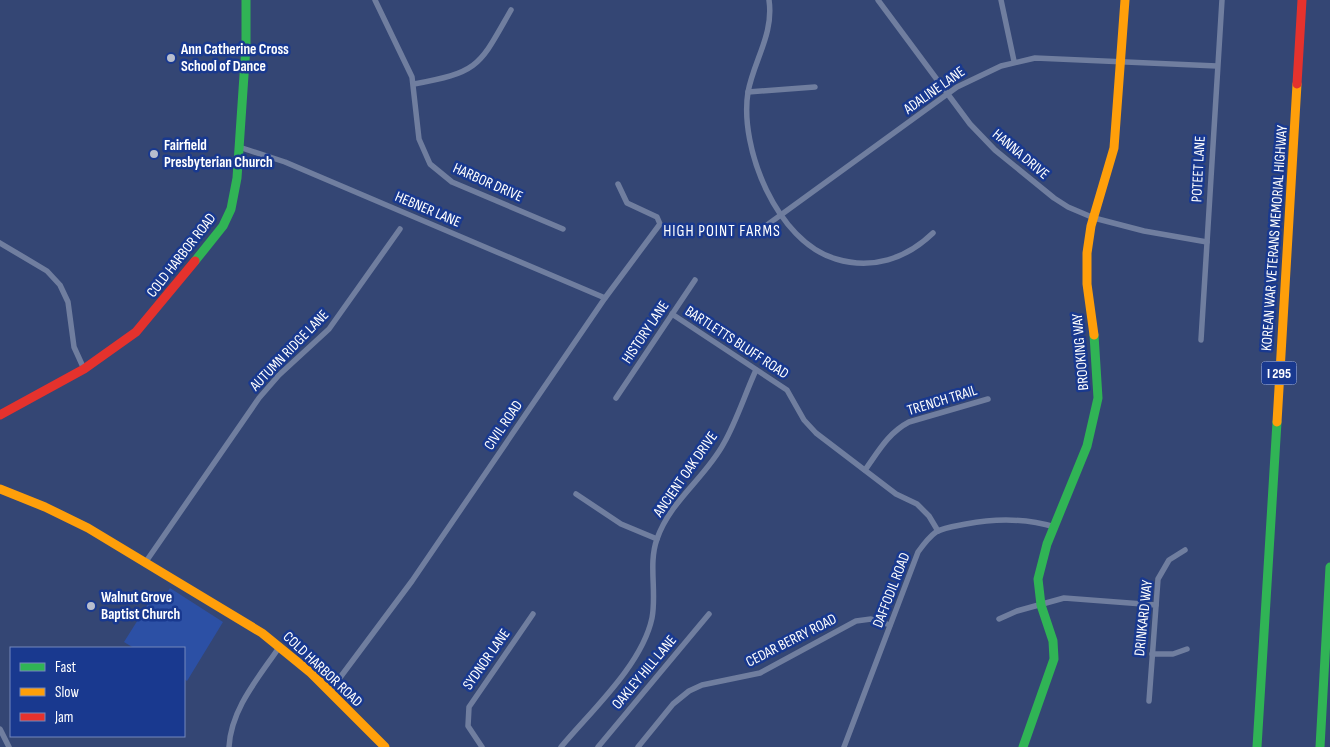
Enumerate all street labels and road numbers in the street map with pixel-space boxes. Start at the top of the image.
street label: ADALINE LANE [899,62,969,119]
street label: KOREAN WAR VETERANS MEMORIAL HIGHWAY [1257,124,1292,352]
street label: HANNA DRIVE [988,125,1053,184]
street label: POTEET LANE [1187,135,1210,203]
street label: HARBOR DRIVE [450,159,526,206]
street label: HEBNER LANE [392,187,464,232]
street label: COLD HARBOR ROAD [142,209,220,301]
street label: HISTORY LANE [618,297,673,367]
street label: BARTLETTS BLUFF ROAD [681,302,792,383]
street label: AUTUMN RIDGE LANE [245,306,333,396]
street label: BROOKING WAY [1068,312,1093,391]
road number: I 295 [1262,362,1296,384]
street label: TRENCH TRAIL [905,381,980,420]
street label: CIVIL ROAD [480,397,527,454]
street label: ANCIENT OAK DRIVE [648,428,722,521]
street label: DAFFODIL ROAD [868,550,914,630]
street label: DRINKARD WAY [1130,578,1157,657]
street label: CEDAR BERRY ROAD [743,609,840,671]
street label: SYDNOR LANE [458,625,514,694]
street label: COLD HARBOR ROAD [279,628,367,711]
street label: OAKLEY HILL LANE [608,631,681,713]

